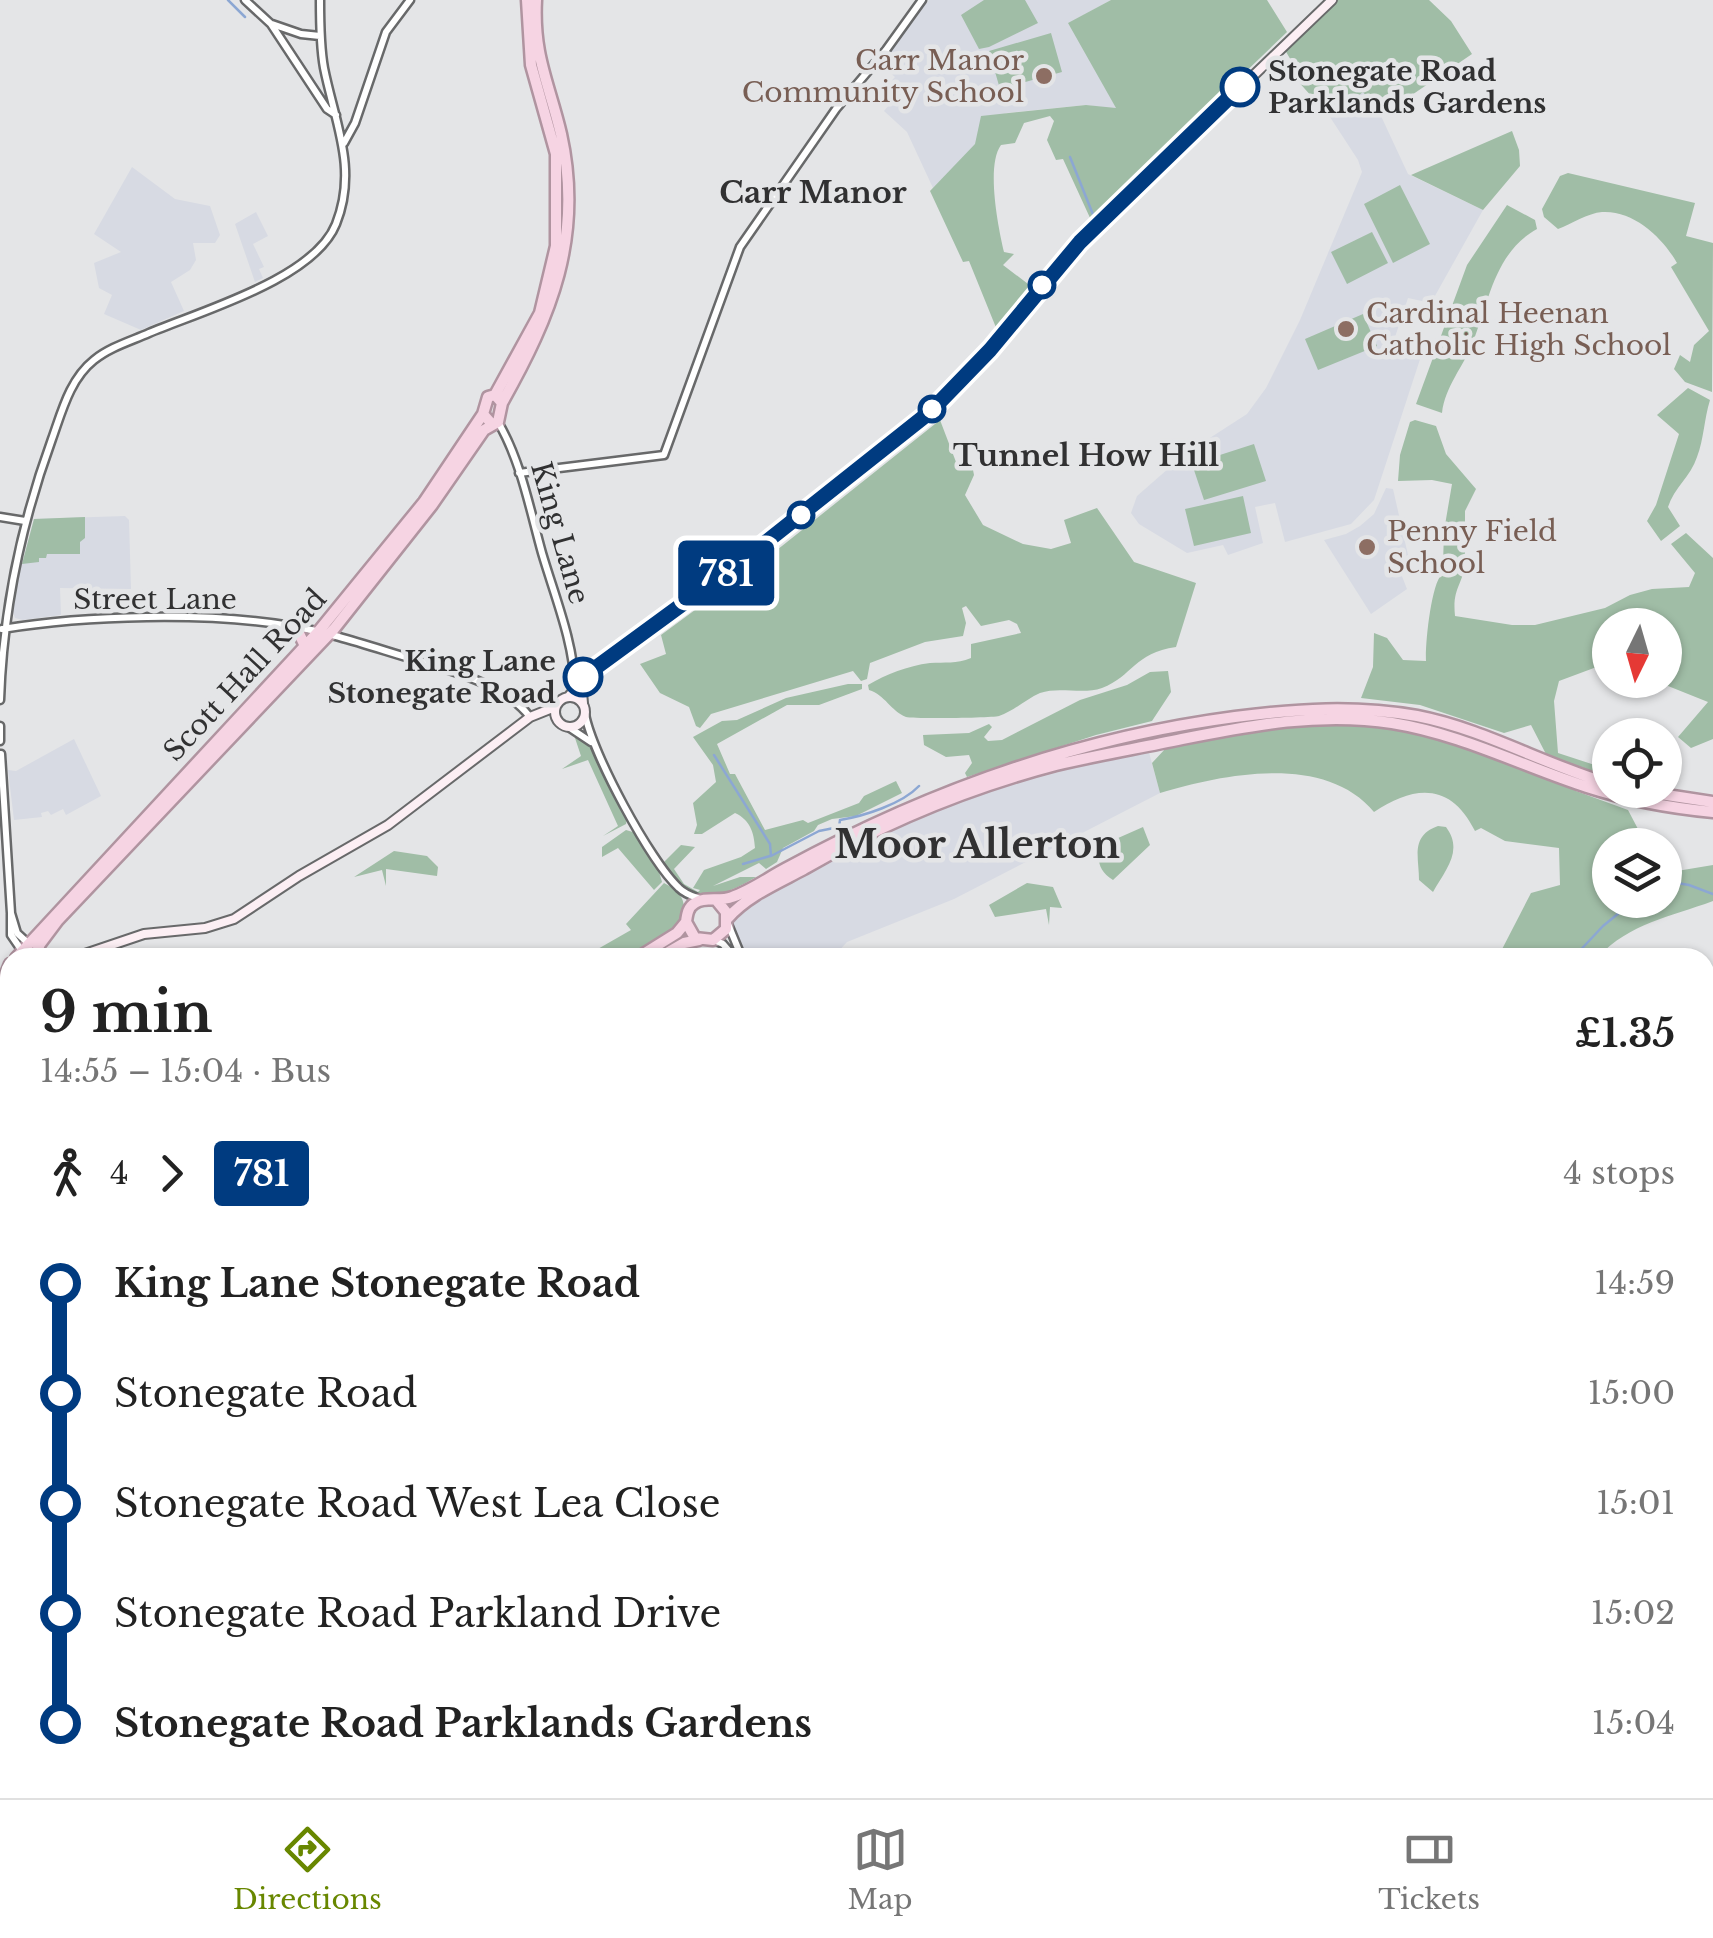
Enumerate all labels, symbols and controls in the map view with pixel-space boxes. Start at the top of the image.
place label: Carr Manor Community School [742,43,1025,110]
place label: Stonegate Road Parklands Gardens [1268,54,1546,121]
marker: Carr Manor Community School [1033,65,1055,87]
marker: Stonegate Road Parklands Gardens [1221,68,1259,106]
district label: Carr Manor [719,174,907,211]
unlabelled marker [1029,272,1055,298]
place label: Cardinal Heenan Catholic High School [1366,296,1671,363]
marker: Cardinal Heenan Catholic High School [1335,318,1357,340]
unlabelled marker [919,396,945,422]
district label: Tunnel How Hill [953,437,1219,474]
street label: King Lane [523,458,597,608]
unlabelled marker [788,502,814,528]
place label: Penny Field School [1387,514,1557,581]
marker: Penny Field School [1356,536,1378,558]
line badge: 781 [668,540,784,606]
text: 781 [698,552,754,595]
street label: Street Lane [73,582,237,617]
street label: Scott Hall Road [156,582,334,768]
north arrow [1592,608,1682,698]
map controls [1592,608,1682,918]
place label: King Lane Stonegate Road [327,644,556,711]
marker: King Lane Stonegate Road [564,658,602,696]
button: locate [1592,718,1682,808]
district label: Moor Allerton [834,821,1120,868]
button: layers [1592,828,1682,918]
text: 9 min [40,979,212,1047]
text: £1.35 [1575,1010,1675,1057]
text: 14:55 – 15:04 · Bus [40,1051,331,1091]
icon: walk [40,1146,95,1201]
icon: forward [144,1146,199,1201]
text: 781 [234,1152,289,1195]
text: 4 [110,1153,129,1193]
text: 4 stops [1563,1153,1675,1193]
text: King Lane Stonegate Road [114,1260,640,1307]
text: 14:59 [1594,1263,1675,1303]
text: Stonegate Road [114,1370,417,1417]
text: 15:00 [1588,1373,1675,1413]
text: Stonegate Road West Lea Close [114,1480,721,1527]
text: 15:01 [1596,1483,1675,1523]
text: Stonegate Road Parkland Drive [114,1590,721,1637]
text: 15:02 [1591,1593,1675,1633]
text: Stonegate Road Parklands Gardens [114,1700,812,1747]
text: 15:04 [1592,1703,1675,1743]
tab: Directions [233,1822,382,1917]
tab: Map [848,1822,913,1917]
tab: Tickets [1378,1822,1480,1917]

